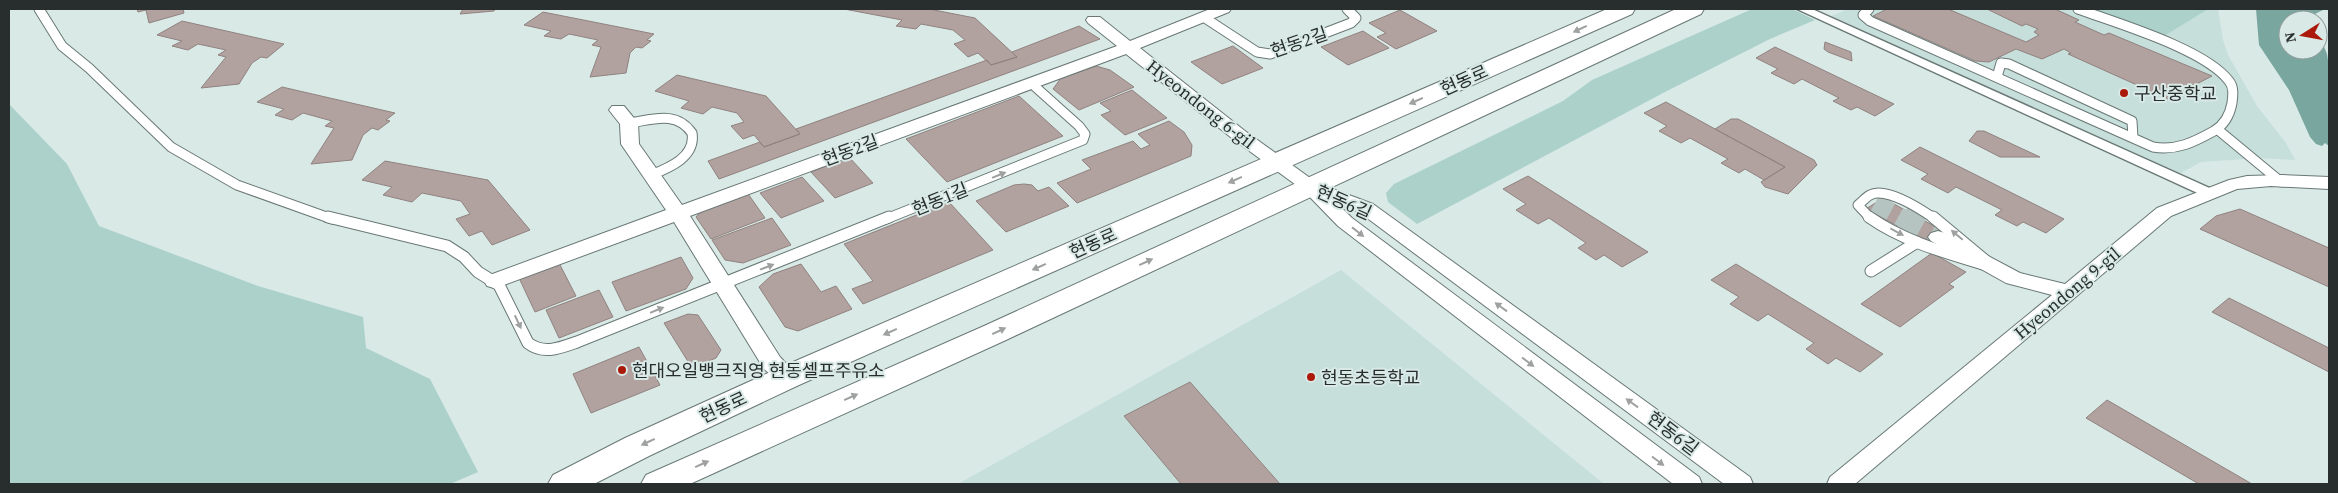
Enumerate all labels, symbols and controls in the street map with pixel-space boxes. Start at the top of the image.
north arrow [2278,10,2328,60]
street label: 현동2길 [1267,21,1331,63]
one-way arrow [1573,25,1587,33]
text: N [2279,31,2301,44]
street label: Hyeondong 6-gil [1141,54,1261,154]
street label: 현동로 [1436,58,1492,102]
place label: 구산중학교 [2134,81,2217,106]
marker: 구산중학교 [2118,87,2130,99]
one-way arrow [1409,97,1423,105]
street label: 현동2길 [818,128,882,172]
one-way arrow [992,171,1007,178]
street label: 현동1길 [908,176,972,222]
one-way arrow [1228,177,1242,185]
street label: 현동6길 [1312,179,1376,225]
street label: 현동로 [1065,221,1121,265]
one-way arrow [1351,226,1364,237]
one-way arrow [1890,228,1904,236]
one-way arrow [1951,229,1963,241]
street label: Hyeondong 9-gil [2009,241,2125,345]
one-way arrow [1139,258,1153,266]
one-way arrow [760,262,774,270]
one-way arrow [1032,263,1046,271]
one-way arrow [1494,302,1508,312]
one-way arrow [650,306,665,313]
one-way arrow [514,315,522,330]
one-way arrow [992,326,1006,334]
one-way arrow [883,329,897,337]
one-way arrow [1521,357,1534,368]
place label: 현대오일뱅크직영 현동셀프주유소 [632,358,885,383]
marker: 현대오일뱅크직영 현동셀프주유소 [616,364,628,376]
place label: 현동초등학교 [1321,365,1420,390]
marker: 현동초등학교 [1305,371,1317,383]
street label: 현동로 [695,385,751,429]
one-way arrow [844,393,858,401]
one-way arrow [1625,398,1639,408]
street label: 현동6길 [1642,405,1704,461]
one-way arrow [641,438,655,446]
one-way arrow [1651,455,1664,466]
one-way arrow [695,460,709,468]

